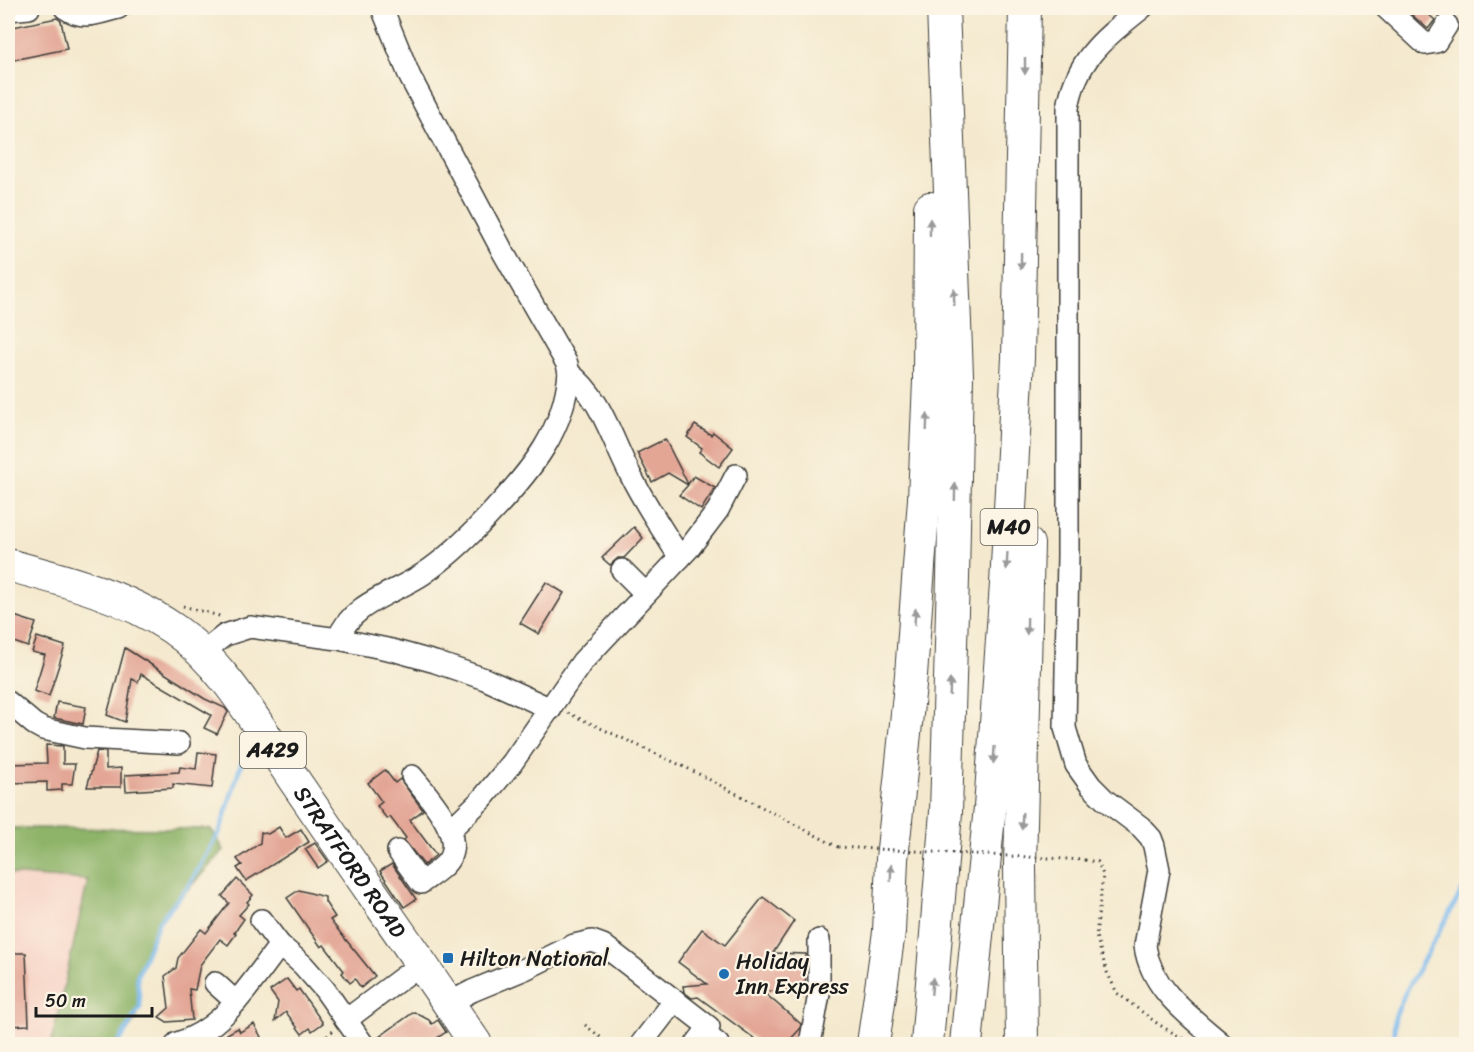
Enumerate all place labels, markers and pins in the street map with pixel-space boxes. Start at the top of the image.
place label: Hilton National [460,939,609,978]
place label: Holiday Inn Express [735,942,850,1006]
marker: Hilton National [441,951,455,965]
marker: Holiday Inn Express [717,967,731,981]

